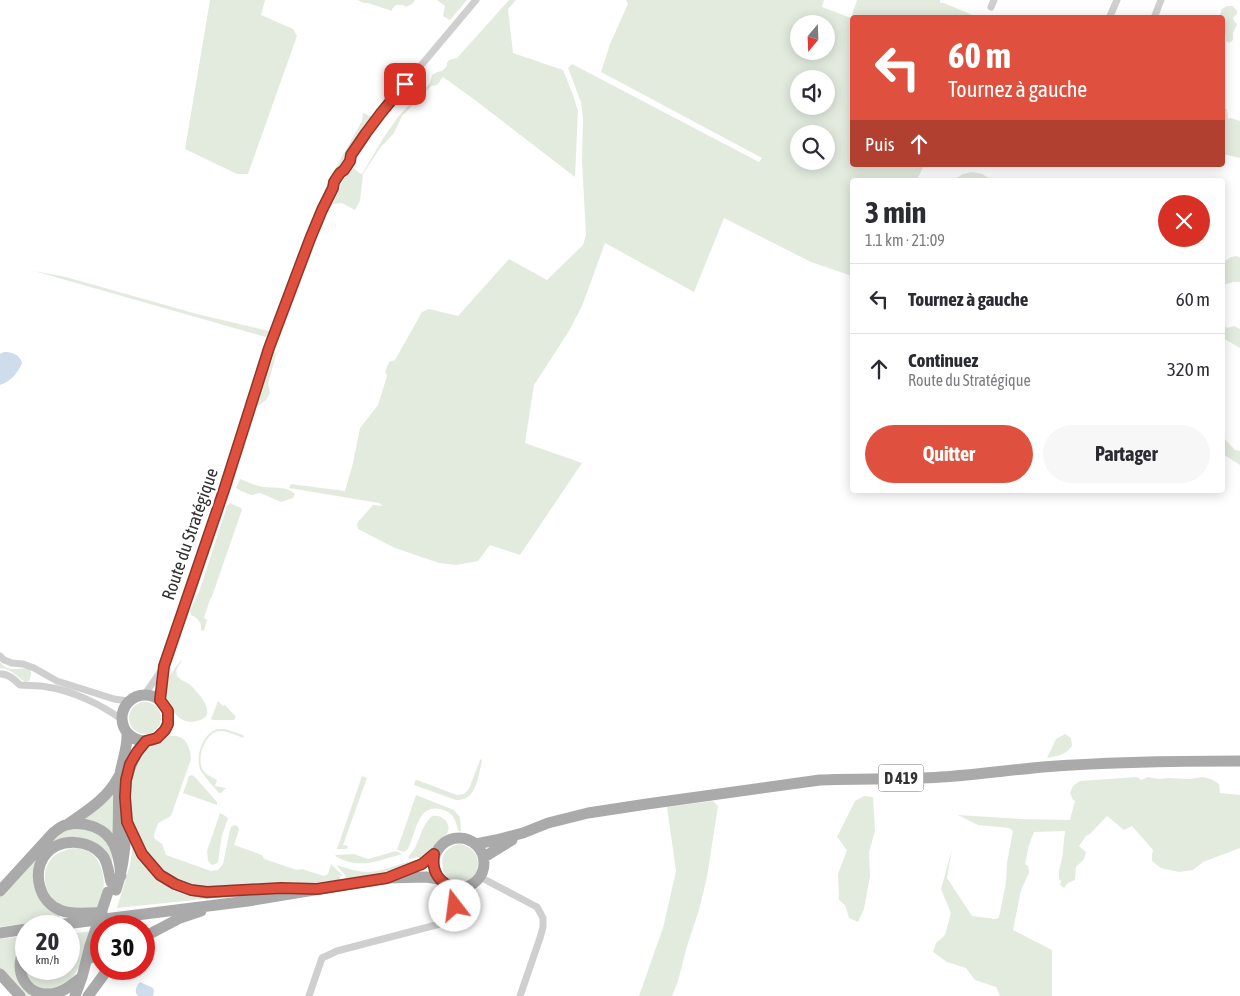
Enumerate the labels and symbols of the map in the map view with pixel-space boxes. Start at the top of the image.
north arrow [790,15,835,60]
pin [384,63,426,105]
street label: Route du Stratégique [157,465,222,603]
road number: D 419 [878,764,924,791]
position arrow [428,879,480,931]
speed limit sign: 30 [90,915,155,980]

